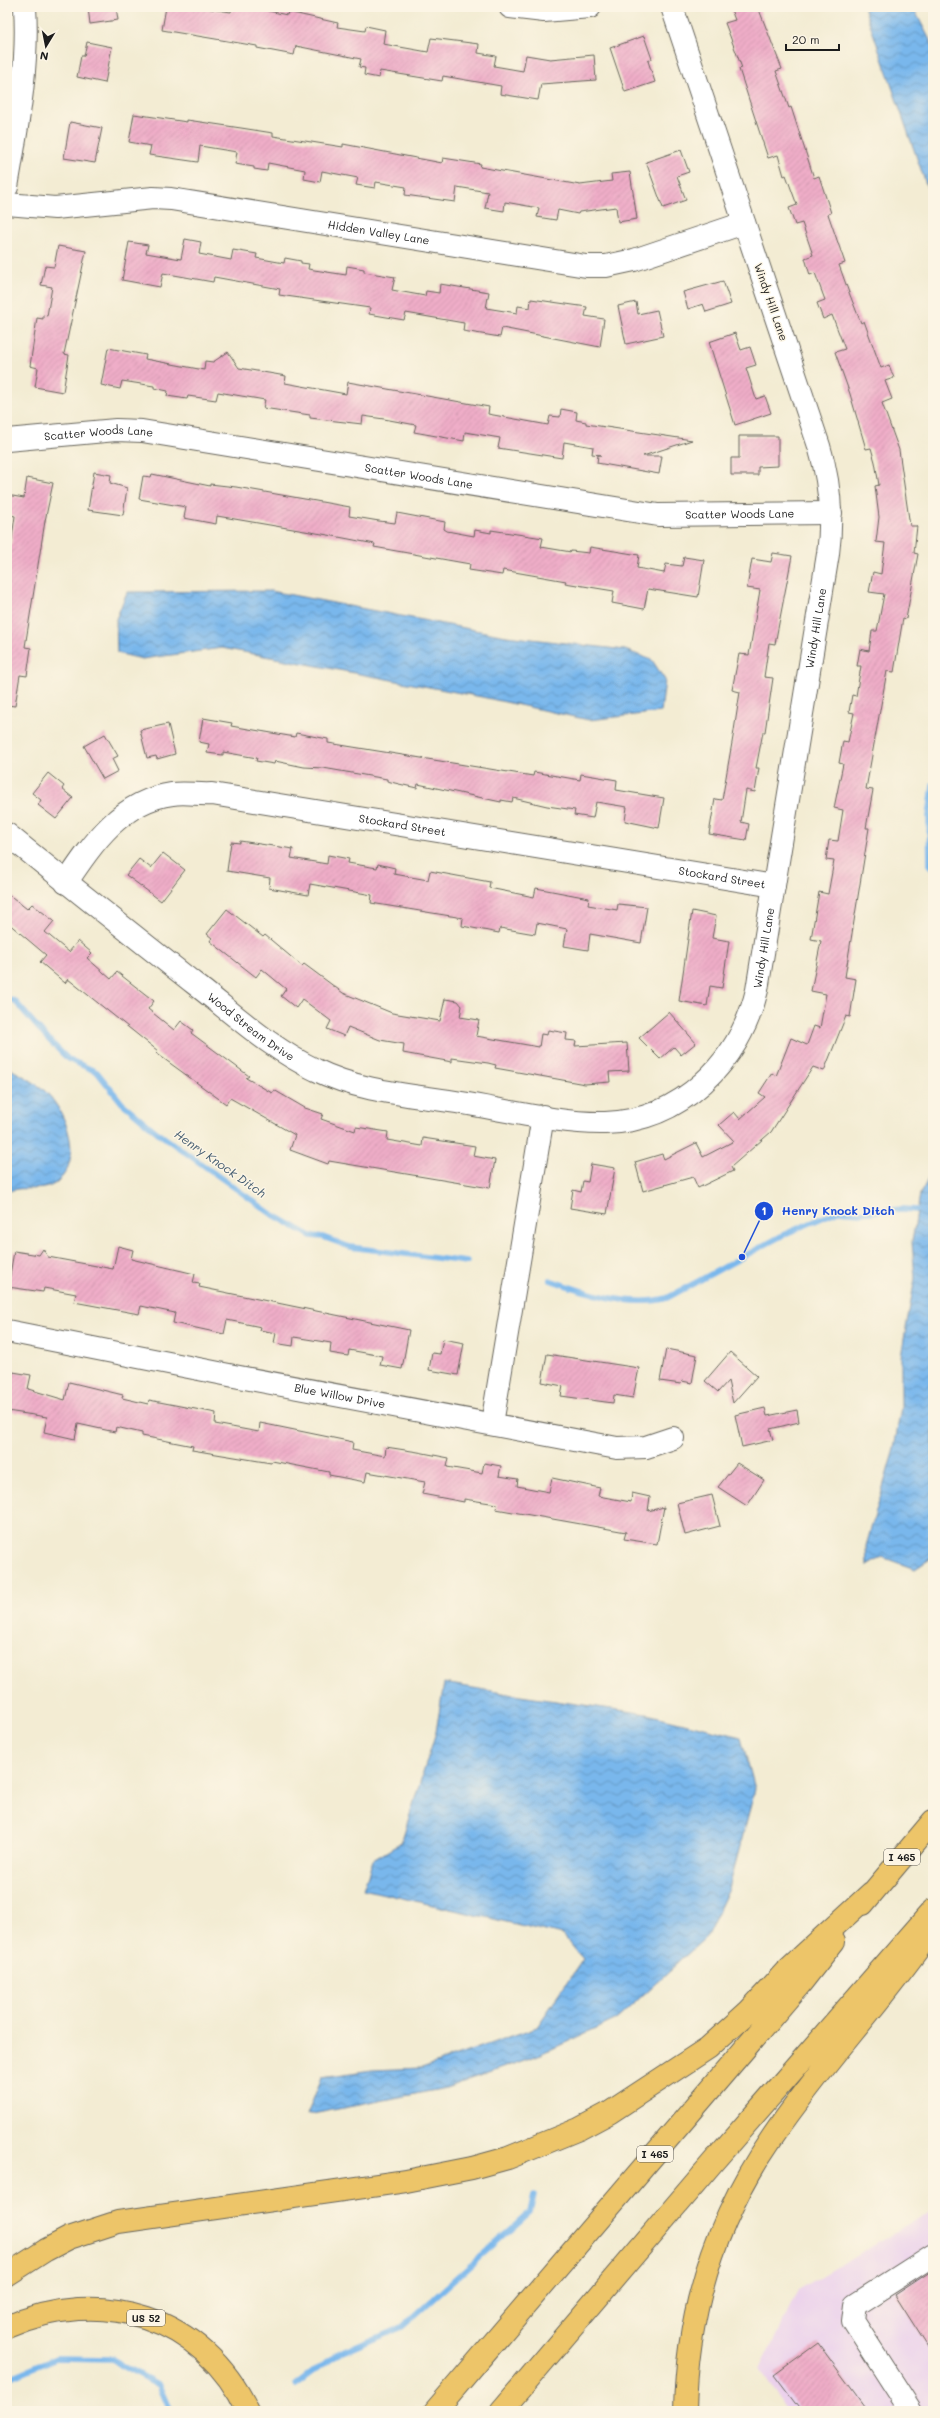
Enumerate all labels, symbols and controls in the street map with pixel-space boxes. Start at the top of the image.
north arrow [26,26,66,66]
scale bar [786,26,839,52]
text: 20 m [792,31,820,47]
text: N [39,48,50,64]
street label: Hidden Valley Lane [327,216,431,248]
street label: Windy Hill Lane [751,261,792,343]
street label: Scatter Woods Lane [43,422,154,444]
street label: Scatter Woods Lane [364,459,474,492]
street label: Scatter Woods Lane [685,505,795,522]
street label: Windy Hill Lane [801,587,829,669]
street label: Stockard Street [358,810,447,839]
street label: Stockard Street [678,863,767,892]
street label: Windy Hill Lane [749,906,777,989]
street label: Wood Stream Drive [205,989,298,1064]
water label: Henry Knock Ditch [172,1126,270,1201]
callout: Henry Knock Ditch [754,1199,903,1223]
text: 1 [761,1202,767,1218]
text: Henry Knock Ditch [782,1202,894,1218]
street label: Blue Willow Drive [293,1379,387,1411]
road number: I 465 [884,1849,920,1865]
road number: I 465 [637,2146,673,2162]
road number: US 52 [127,2310,165,2326]

